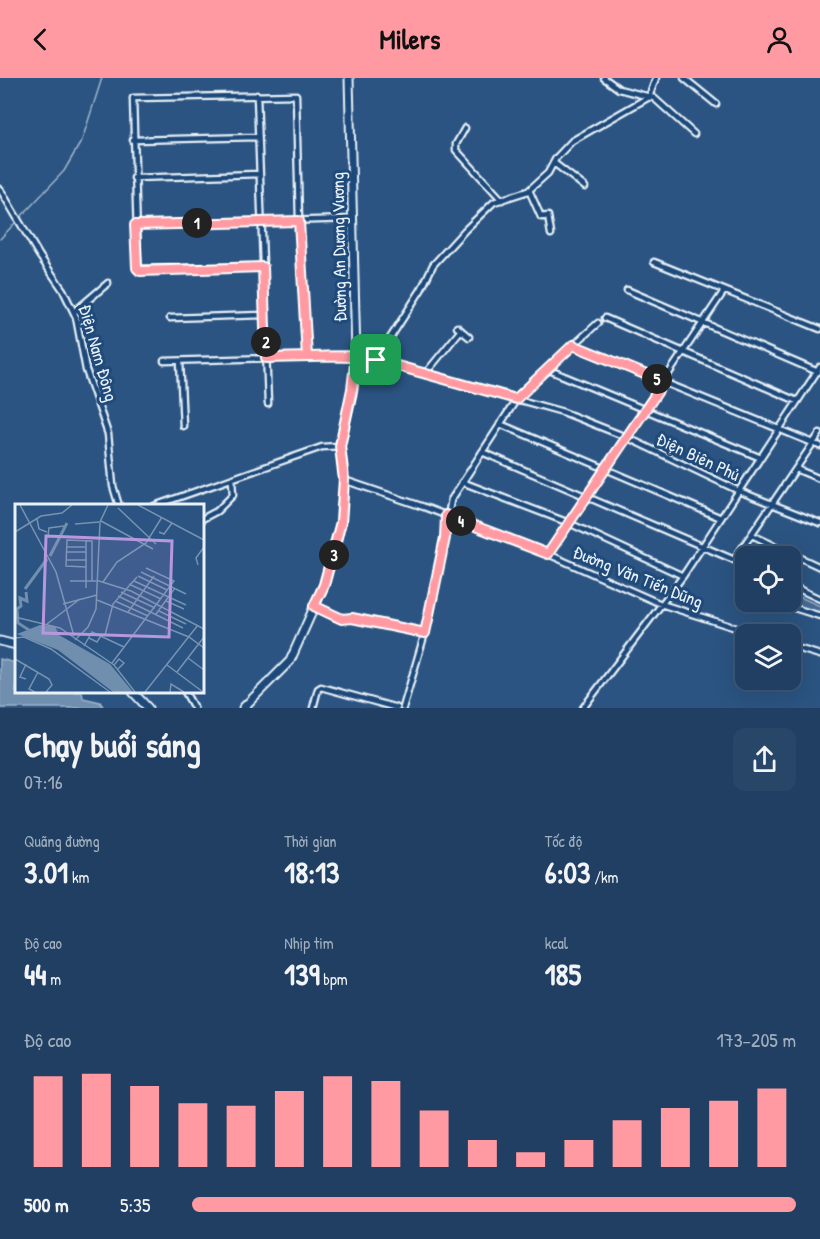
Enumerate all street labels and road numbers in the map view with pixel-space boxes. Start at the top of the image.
street label: Đường An Dương Vương [325,172,352,322]
street label: Điện Nam Đông [73,302,124,404]
street label: Điện Biên Phủ [652,426,744,487]
street label: Đường Văn Tiến Dũng [570,539,707,614]

